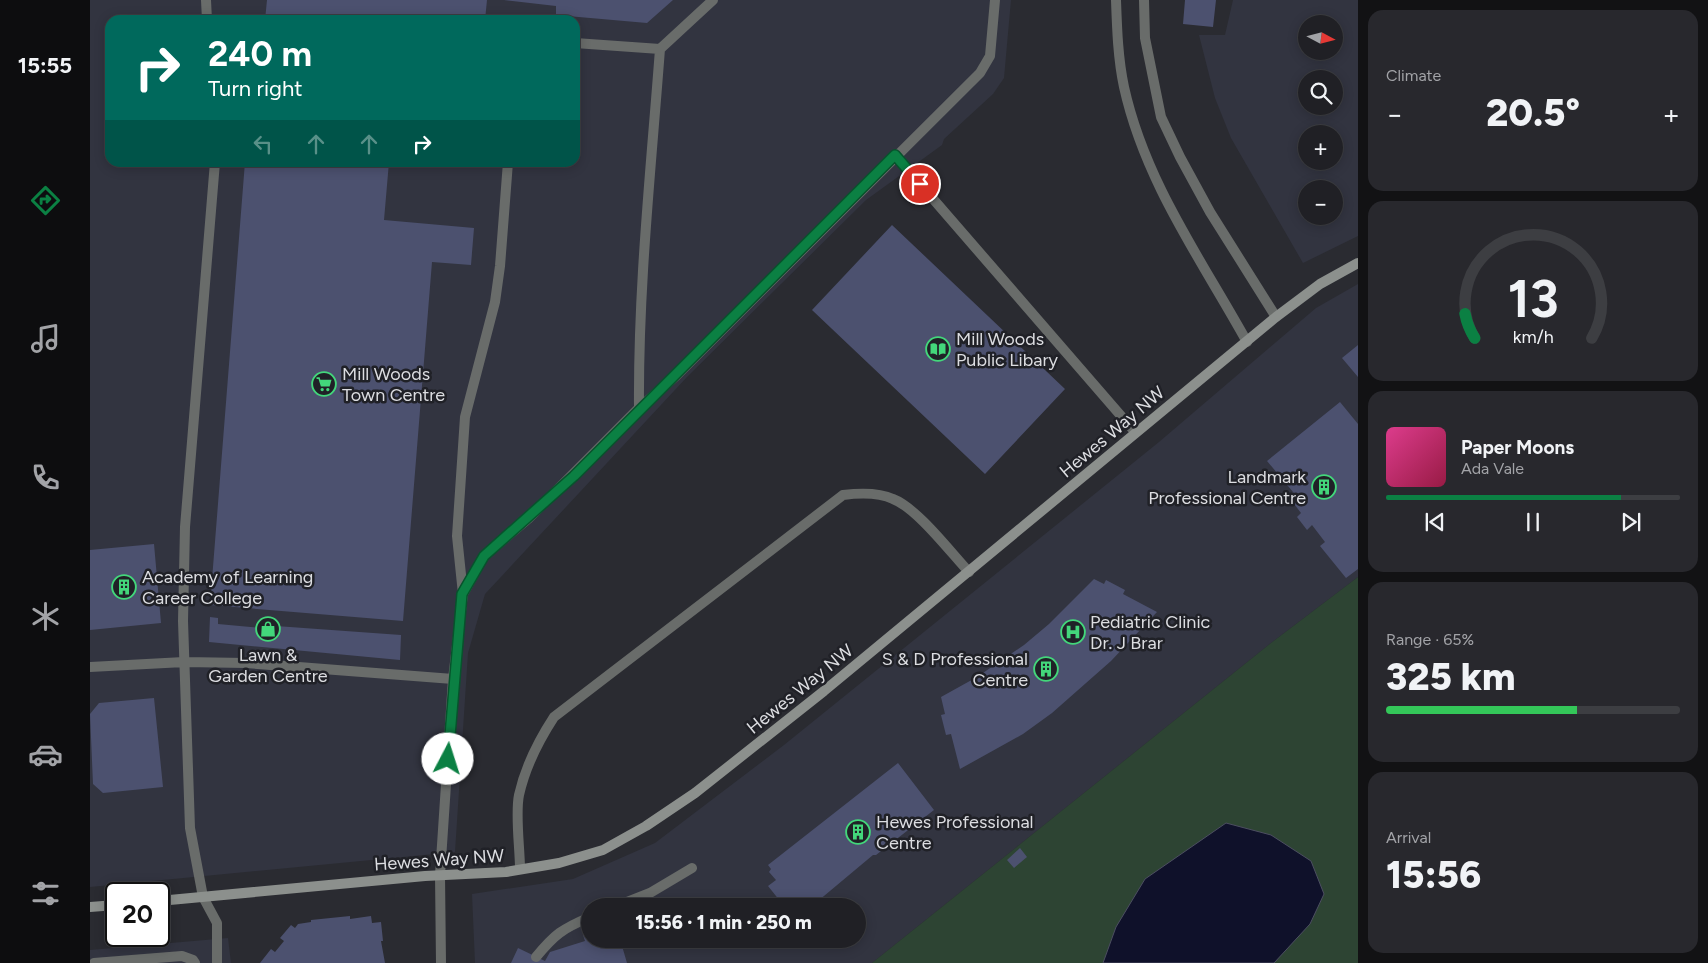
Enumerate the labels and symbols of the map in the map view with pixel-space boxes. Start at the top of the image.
north arrow [1298,15,1342,60]
pin [899,163,941,205]
place label: Mill Woods Public Libary [956,328,1059,371]
library icon: Mill Woods Public Libary [925,336,951,362]
place label: Mill Woods Town Centre [342,363,445,406]
supermarket icon: Mill Woods Town Centre [311,371,337,397]
street label: Hewes Way NW [1055,381,1170,482]
place label: Landmark Professional Centre [1148,466,1306,509]
building icon: Landmark Professional Centre [1311,474,1337,500]
place label: Academy of Learning Career College [142,566,313,609]
building icon: Academy of Learning Career College [111,574,137,600]
place label: Pediatric Clinic Dr. J Brar [1090,611,1211,654]
shop icon: Lawn & Garden Centre [255,616,281,642]
hospital icon: Pediatric Clinic Dr. J Brar [1060,619,1086,645]
street label: Hewes Way NW [742,639,858,739]
place label: Lawn & Garden Centre [208,644,328,687]
place label: S & D Professional Centre [882,648,1028,691]
building icon: S & D Professional Centre [1033,656,1059,682]
position arrow [421,732,473,784]
place label: Hewes Professional Centre [876,811,1034,854]
building icon: Hewes Professional Centre [845,819,871,845]
street label: Hewes Way NW [373,844,506,876]
speed limit sign: 20 [105,882,170,947]

